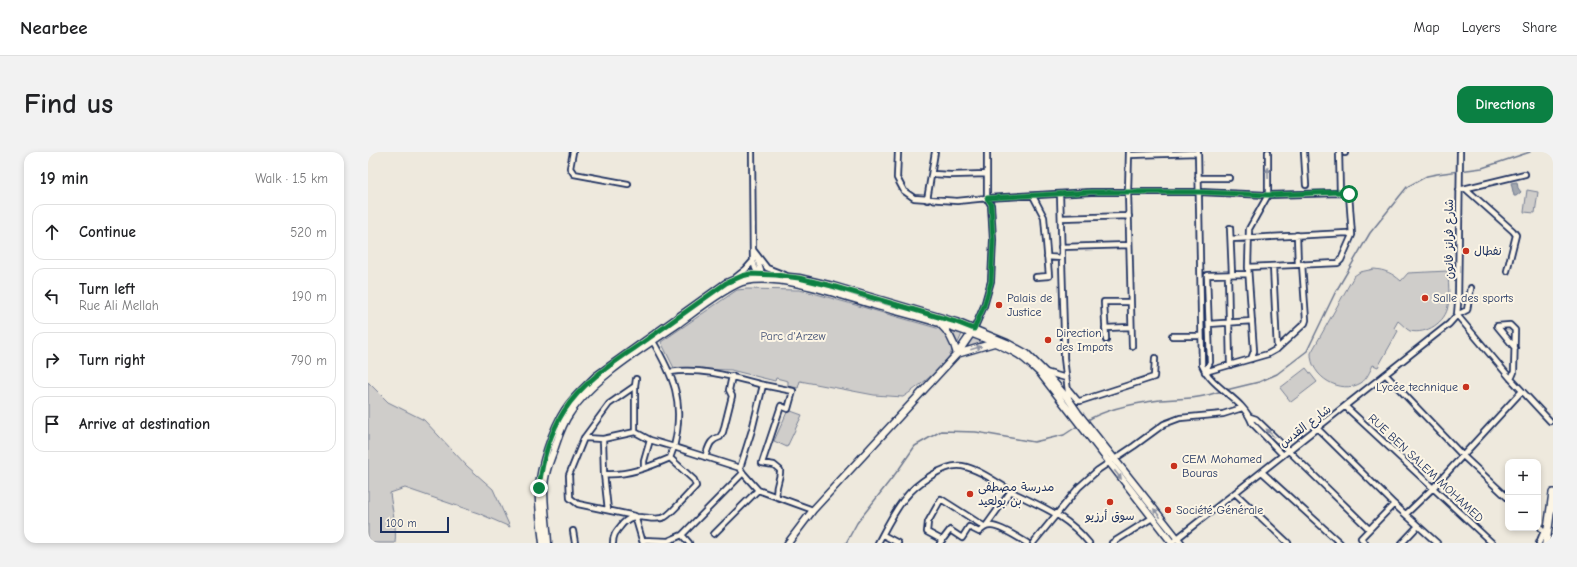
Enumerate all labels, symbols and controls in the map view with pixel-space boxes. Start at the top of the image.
text: Nearbee [20,17,88,39]
text: Map [1413,19,1440,36]
text: Layers [1462,19,1500,36]
text: Share [1522,19,1557,36]
button: Directions [1457,86,1553,123]
text: Find us [24,88,113,120]
one-way arrow [1265,166,1271,179]
text: 19 min [40,169,89,188]
text: Walk · 1.5 km [255,171,328,186]
route start [1340,185,1358,203]
street label: شارع فرانز فانون [1442,199,1458,279]
icon: ahead [41,221,63,243]
text: Continue [79,223,136,241]
text: 520 m [290,225,327,240]
place label: نفطال [1474,244,1502,258]
marker: نفطال [1461,246,1471,256]
text: Turn left [79,280,135,298]
icon: left [41,285,63,307]
text: 190 m [292,289,327,304]
place label: Palais de Justice [1007,291,1052,319]
place label: Salle des sports [1433,291,1513,305]
marker: Salle des sports [1420,293,1430,303]
text: Rue Ali Mellah [79,298,159,313]
marker: Palais de Justice [994,300,1004,310]
place label: Direction des Impots [1056,326,1113,354]
park label: Parc d'Arzew [760,329,826,343]
marker: Direction des Impots [1043,335,1053,345]
one-way arrow [970,345,982,351]
icon: right [41,349,63,371]
text: Turn right [79,351,145,369]
text: 790 m [291,353,327,368]
place label: Lycée technique [1376,380,1458,394]
marker: Lycée technique [1461,382,1471,392]
street label: شارع القدس [1276,402,1335,452]
street label: RUE BEN SALEM MOHAMED [1366,411,1486,525]
icon: arrive [41,413,63,435]
text: Arrive at destination [79,415,210,433]
one-way arrow [1265,428,1275,438]
place label: CEM Mohamed Bouras [1182,452,1262,480]
map controls [1505,459,1541,531]
button: + [1505,459,1541,495]
marker: CEM Mohamed Bouras [1169,461,1179,471]
one-way arrow [1114,469,1123,480]
route end [530,479,548,497]
place label: مدرسة مصطفى بن بولعيد [978,480,1054,509]
marker: مدرسة مصطفى بن بولعيد [965,489,975,499]
button: − [1505,495,1541,531]
marker: سوق أرزيو [1105,497,1115,507]
place label: Société Générale [1176,503,1263,517]
marker: Société Générale [1163,505,1173,515]
one-way arrow [1152,507,1161,518]
place label: سوق أرزيو [1084,509,1135,523]
scale bar [380,515,449,534]
text: 100 m [386,517,417,530]

